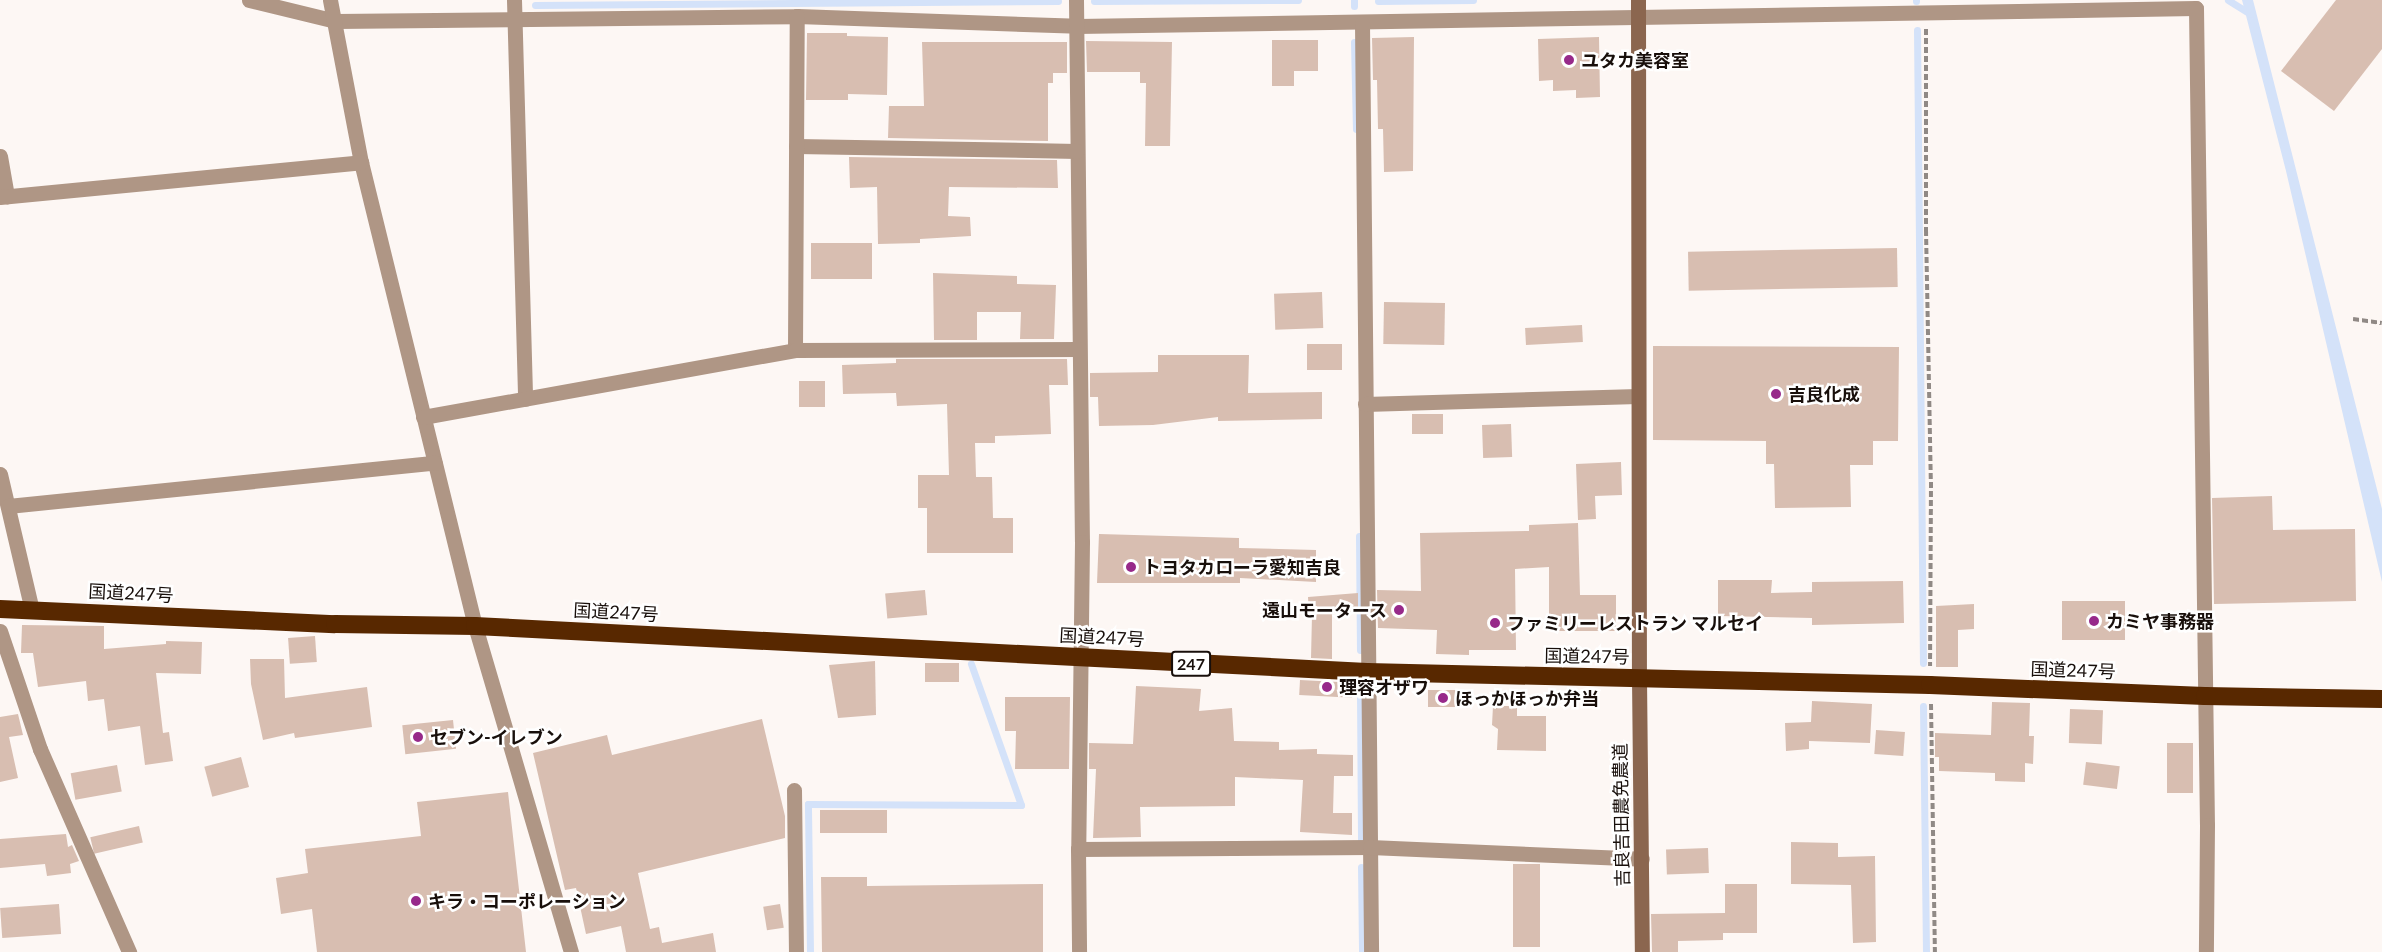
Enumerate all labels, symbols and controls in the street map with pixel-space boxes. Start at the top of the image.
place label: ユタカ美容室 [1581,49,1689,71]
marker: ユタカ美容室 [1562,53,1576,67]
place label: 吉良化成 [1788,383,1860,405]
marker: 吉良化成 [1769,387,1783,401]
place label: トヨタカローラ愛知吉良 [1143,556,1341,578]
marker: トヨタカローラ愛知吉良 [1124,560,1138,574]
street label: 国道247号 [88,580,174,606]
street label: 国道247号 [573,599,659,625]
place label: 遠山モータース [1261,599,1387,621]
marker: 遠山モータース [1392,603,1406,617]
place label: カミヤ事務器 [2106,610,2214,632]
place label: ファミリーレストラン マルセイ [1507,612,1763,634]
marker: カミヤ事務器 [2087,614,2101,628]
marker: ファミリーレストラン マルセイ [1488,616,1502,630]
street label: 国道247号 [1059,624,1145,650]
street label: 国道247号 [1544,644,1630,668]
road number: 247 [1170,651,1212,677]
street label: 国道247号 [2030,658,2116,682]
place label: 理容オザワ [1339,676,1429,698]
marker: 理容オザワ [1320,680,1334,694]
place label: ほっかほっか弁当 [1455,687,1599,709]
marker: ほっかほっか弁当 [1436,691,1450,705]
place label: セブン-イレブン [430,726,563,748]
marker: セブン-イレブン [411,730,425,744]
street label: 吉良吉田農免農道 [1609,743,1633,887]
place label: キラ・コーポレーション [428,890,626,912]
marker: キラ・コーポレーション [409,894,423,908]

